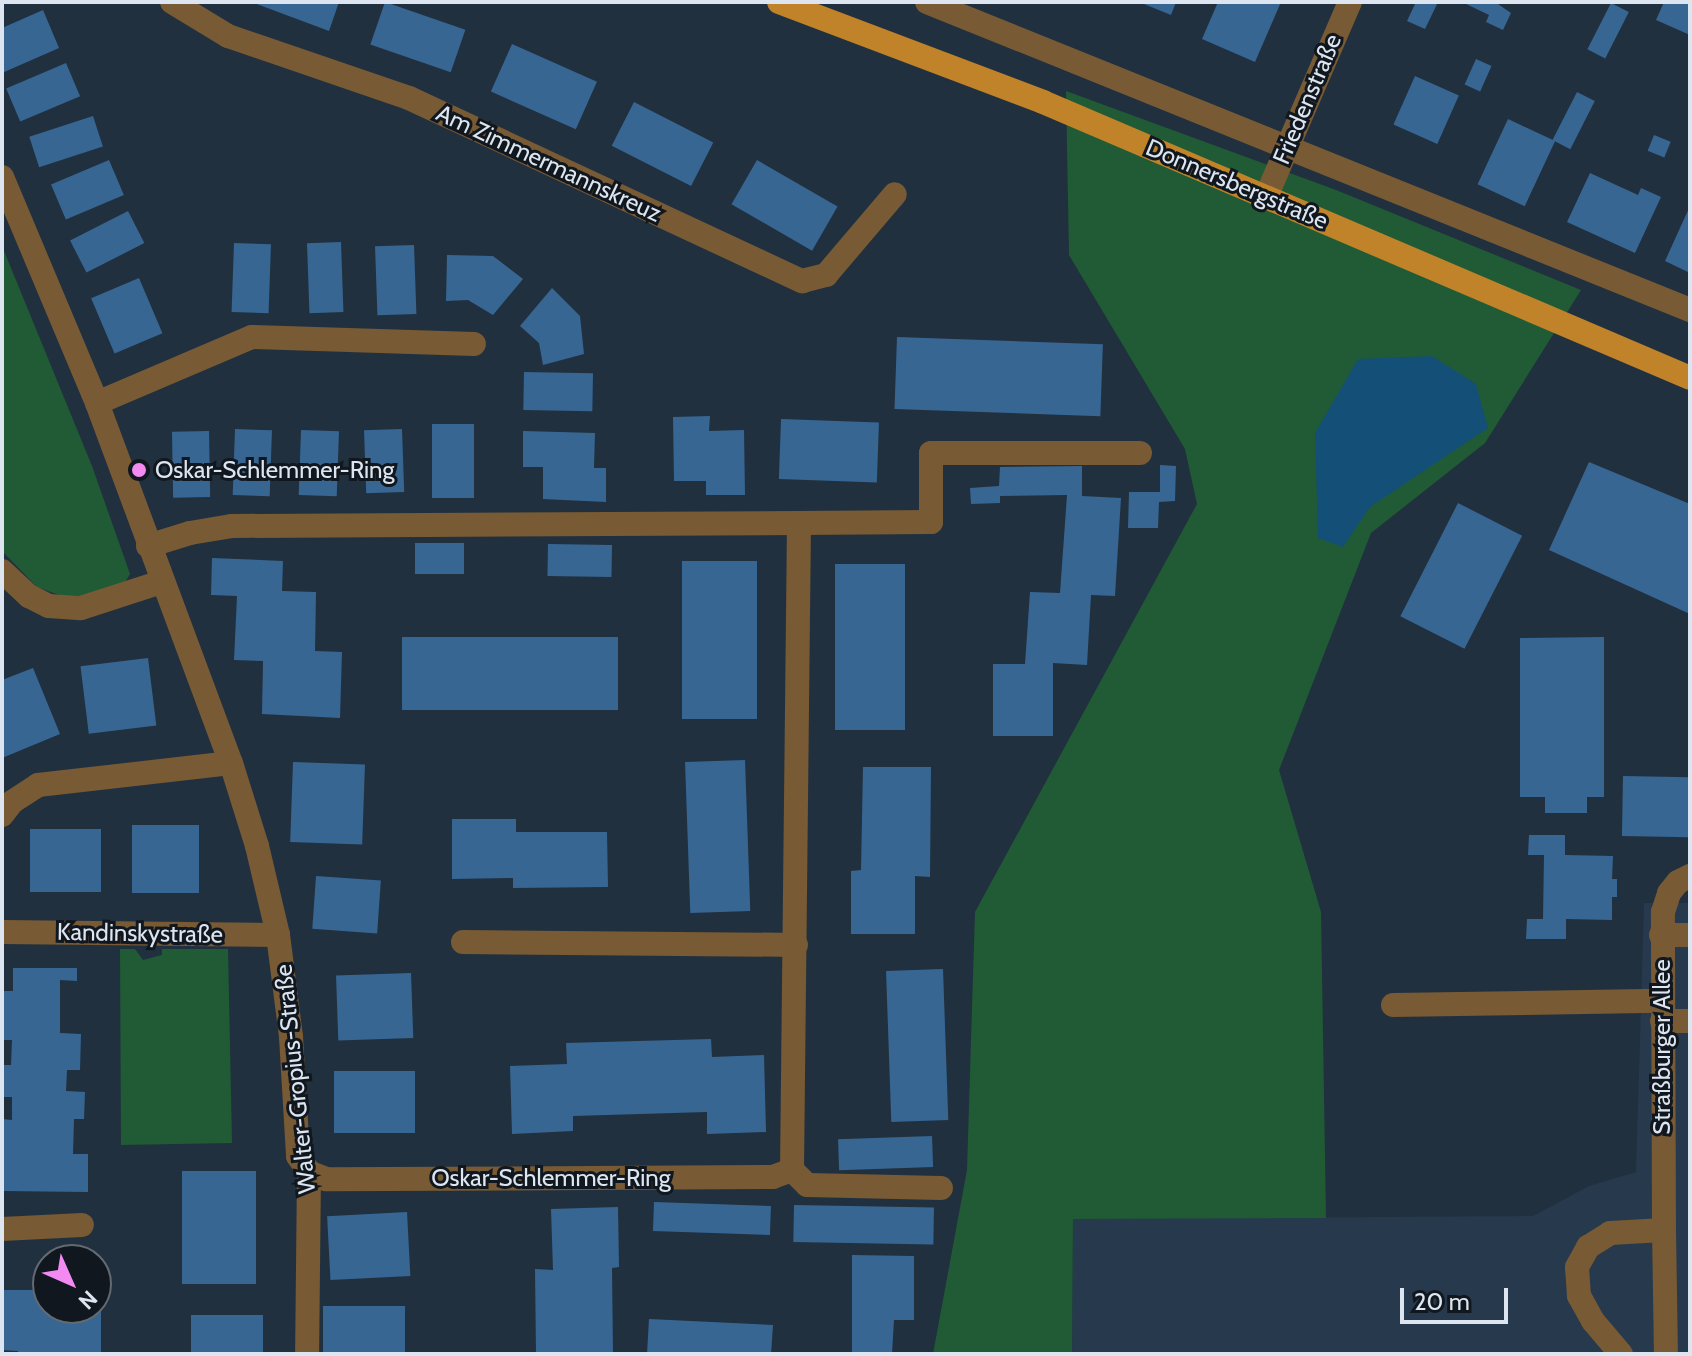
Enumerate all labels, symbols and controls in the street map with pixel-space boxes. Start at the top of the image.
street label: Friedenstraße [1267,30,1347,168]
street label: Am Zimmermannskreuz [432,98,666,228]
street label: Donnersbergstraße [1142,133,1332,235]
place label: Oskar-Schlemmer-Ring [155,456,394,484]
marker: Oskar-Schlemmer-Ring [130,461,148,479]
street label: Kandinskystraße [57,917,223,949]
street label: Straßburger Allee [1648,959,1676,1135]
street label: Walter-Gropius-Straße [269,963,321,1195]
street label: Oskar-Schlemmer-Ring [431,1164,671,1192]
north arrow [32,1244,112,1324]
scale bar [1404,1272,1512,1322]
text: N [73,1285,103,1315]
text: 20 m [1414,1287,1470,1316]

